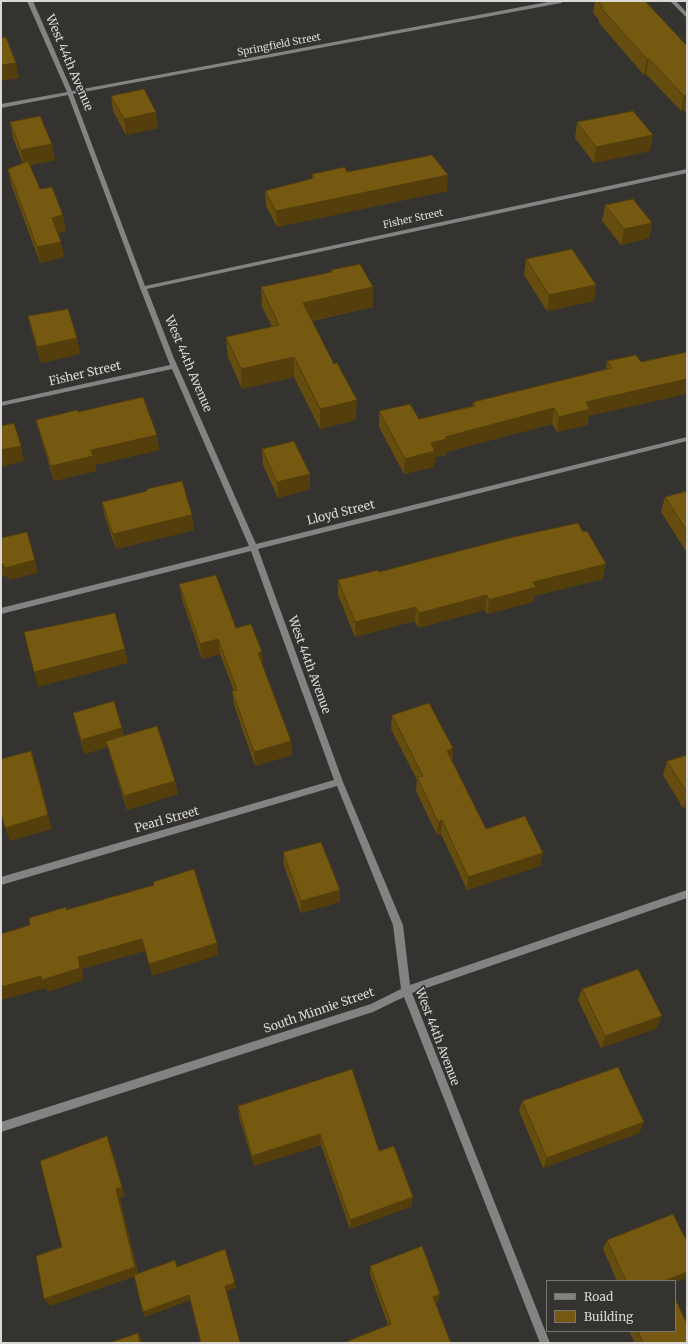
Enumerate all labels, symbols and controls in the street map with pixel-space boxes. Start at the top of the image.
street label: West 44th Avenue [42,13,96,113]
street label: Springfield Street [236,31,322,59]
street label: Fisher Street [382,207,444,231]
street label: West 44th Avenue [161,314,215,414]
street label: Fisher Street [48,359,122,389]
street label: Lloyd Street [306,498,376,528]
street label: West 44th Avenue [285,614,333,716]
street label: Pearl Street [133,804,201,836]
street label: South Minnie Street [262,985,376,1037]
street label: West 44th Avenue [412,986,462,1088]
legend [546,1280,676,1332]
text: Road [584,1289,613,1304]
text: Building [584,1309,633,1324]

